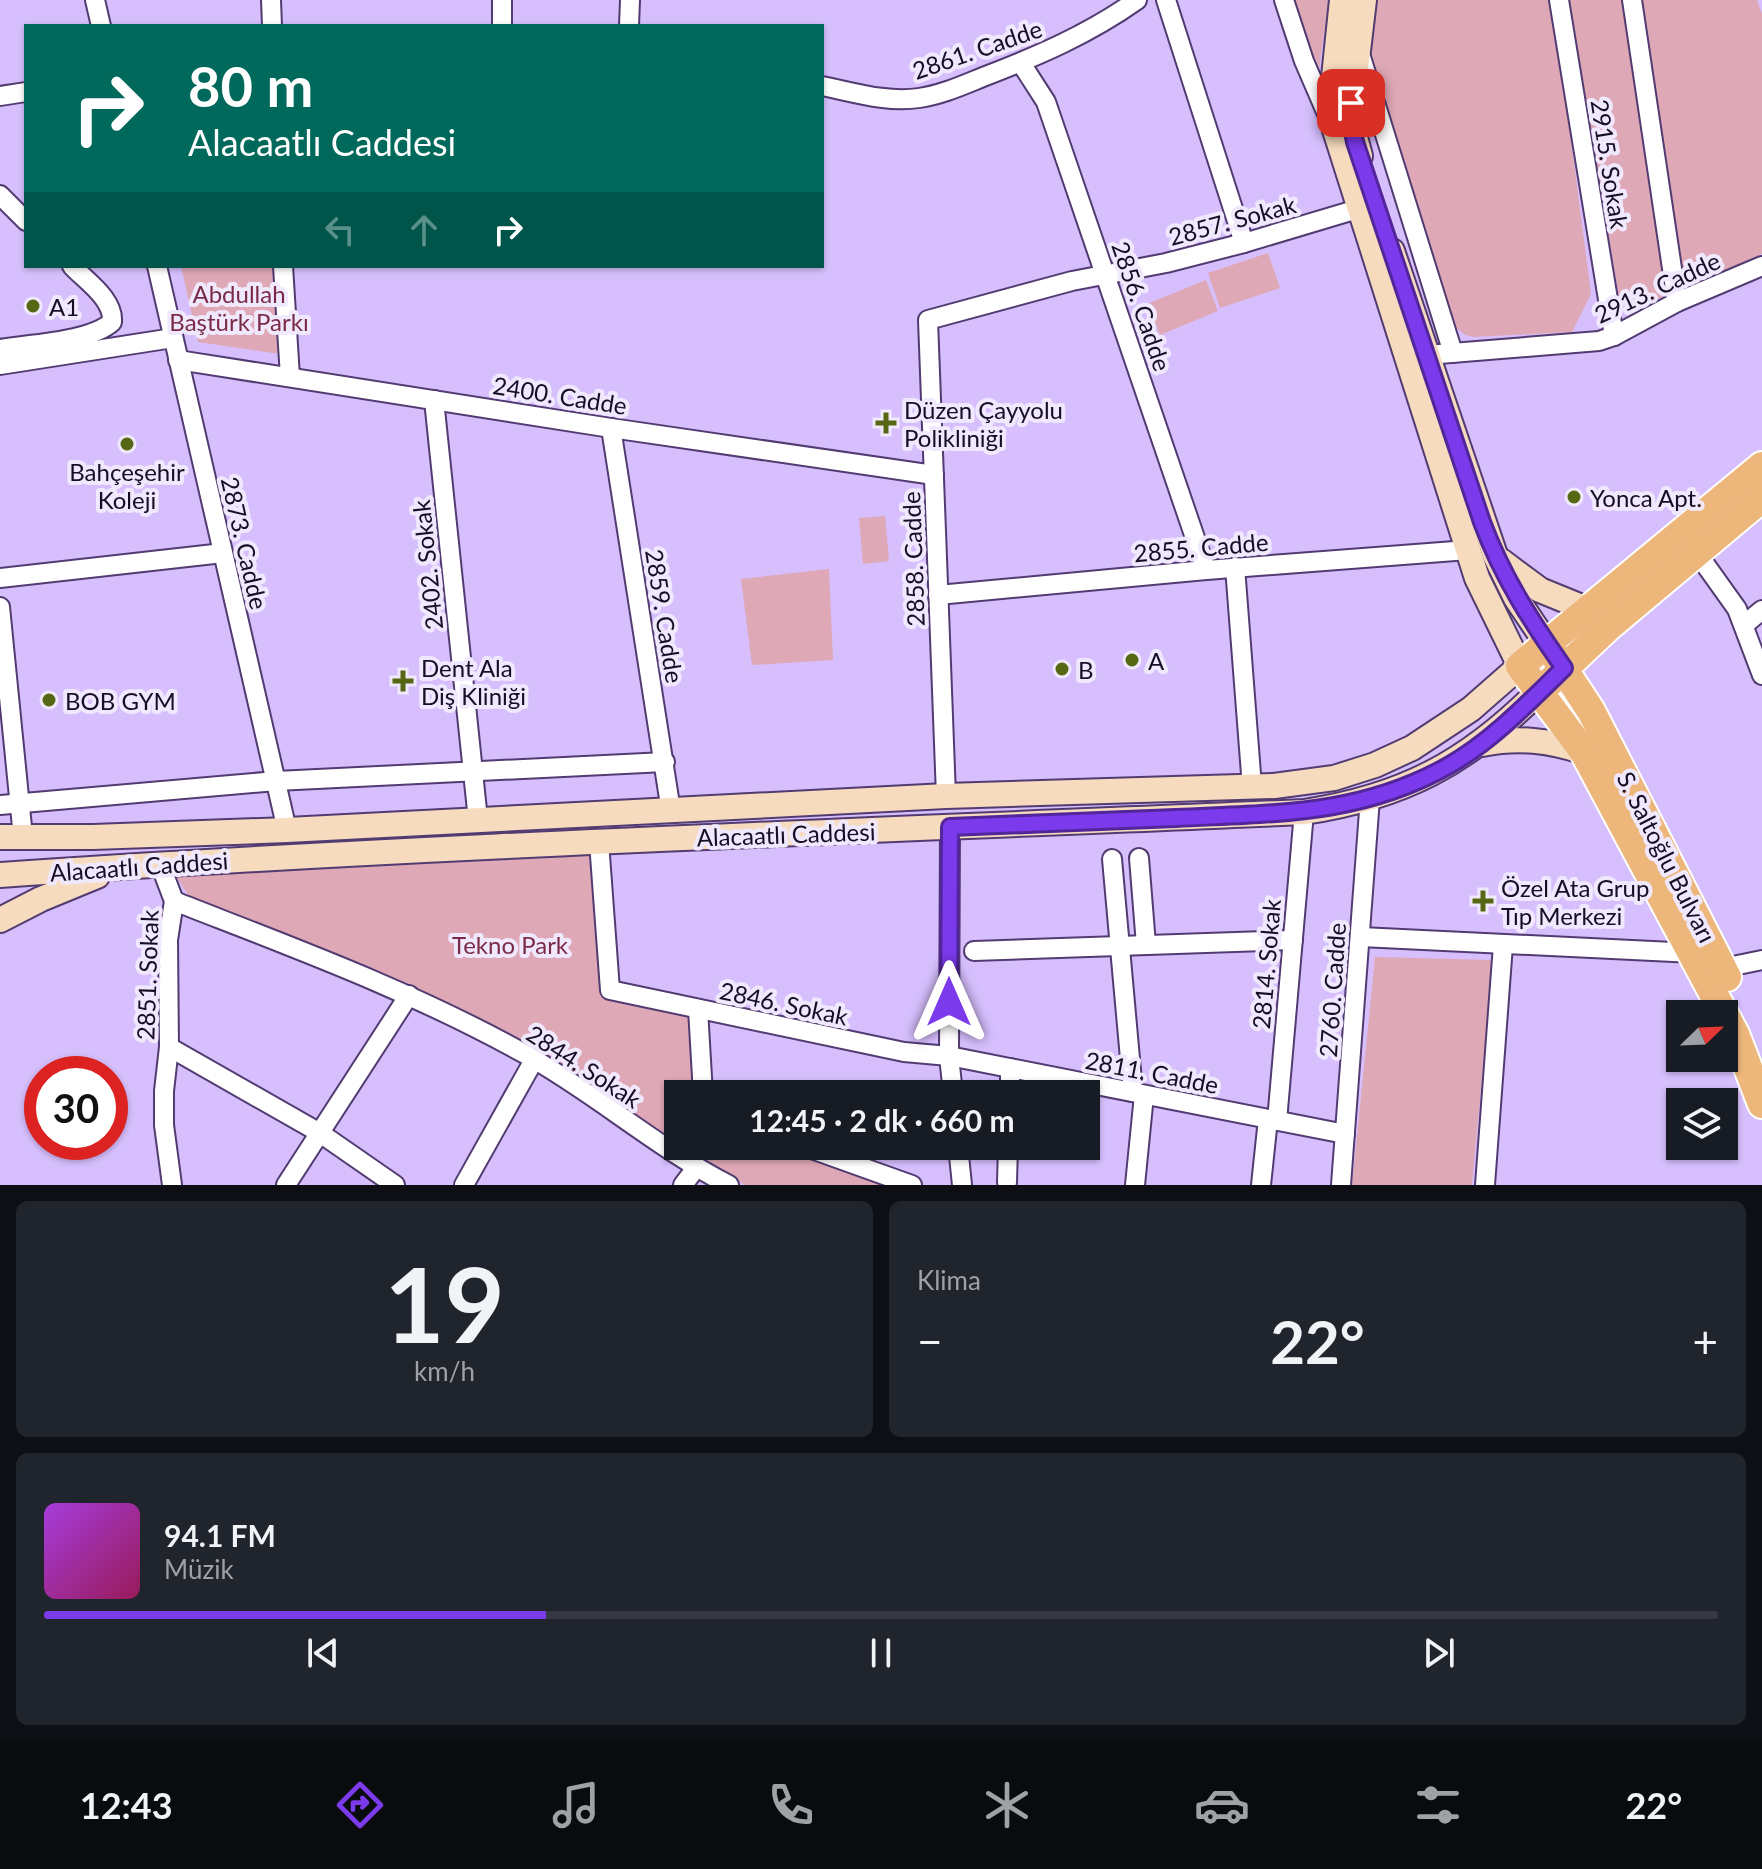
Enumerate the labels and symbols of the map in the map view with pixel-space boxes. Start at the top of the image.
street label: 2861. Cadde [908,13,1046,85]
pin [1317,69,1385,137]
street label: 2915. Sokak [1585,97,1635,231]
street label: 2857. Sokak [1165,189,1299,251]
street label: 2856. Cadde [1106,237,1178,375]
street label: 2913. Cadde [1590,245,1724,329]
park label: Abdullah Baştürk Parkı [169,279,309,336]
place label: A1 [49,292,79,321]
marker: A1 [24,297,42,315]
street label: 2400. Cadde [491,370,629,420]
place label: Düzen Çayyolu Polikliniği [904,395,1063,452]
marker: Düzen Çayyolu Polikliniği [875,412,897,434]
marker: Bahçeşehir Koleji [118,435,136,453]
place label: Bahçeşehir Koleji [69,457,185,514]
street label: 2873. Cadde [216,474,274,612]
place label: Yonca Apt. [1590,483,1702,512]
marker: Yonca Apt. [1565,488,1583,506]
street label: 2858. Cadde [896,491,930,627]
street label: 2402. Sokak [406,498,448,631]
street label: 2855. Cadde [1132,527,1270,567]
street label: 2859. Cadde [640,547,690,685]
place label: A [1148,646,1165,675]
marker: A [1123,651,1141,669]
place label: Dent Ala Diş Kliniği [421,653,526,710]
place label: B [1078,655,1094,684]
marker: B [1053,660,1071,678]
marker: Dent Ala Diş Kliniği [392,670,414,692]
place label: BOB GYM [65,686,176,715]
marker: BOB GYM [40,691,58,709]
street label: S. Saltoğlu Bulvarı [1611,767,1723,947]
street label: Alacaatlı Caddesi [696,816,876,852]
street label: Alacaatlı Caddesi [49,845,229,887]
place label: Özel Ata Grup Tıp Merkezi [1501,873,1649,930]
marker: Özel Ata Grup Tıp Merkezi [1472,890,1494,912]
street label: 2814. Sokak [1246,897,1286,1030]
street label: 2851. Sokak [130,909,164,1041]
street label: 2760. Cadde [1313,922,1351,1058]
park label: Tekno Park [452,930,569,959]
position arrow [907,960,991,1044]
street label: 2846. Sokak [717,975,852,1031]
north arrow [1666,1000,1738,1072]
street label: 2844. Sokak [521,1018,647,1114]
street label: 2811. Cadde [1083,1045,1221,1099]
speed limit sign: 30 [24,1056,128,1160]

